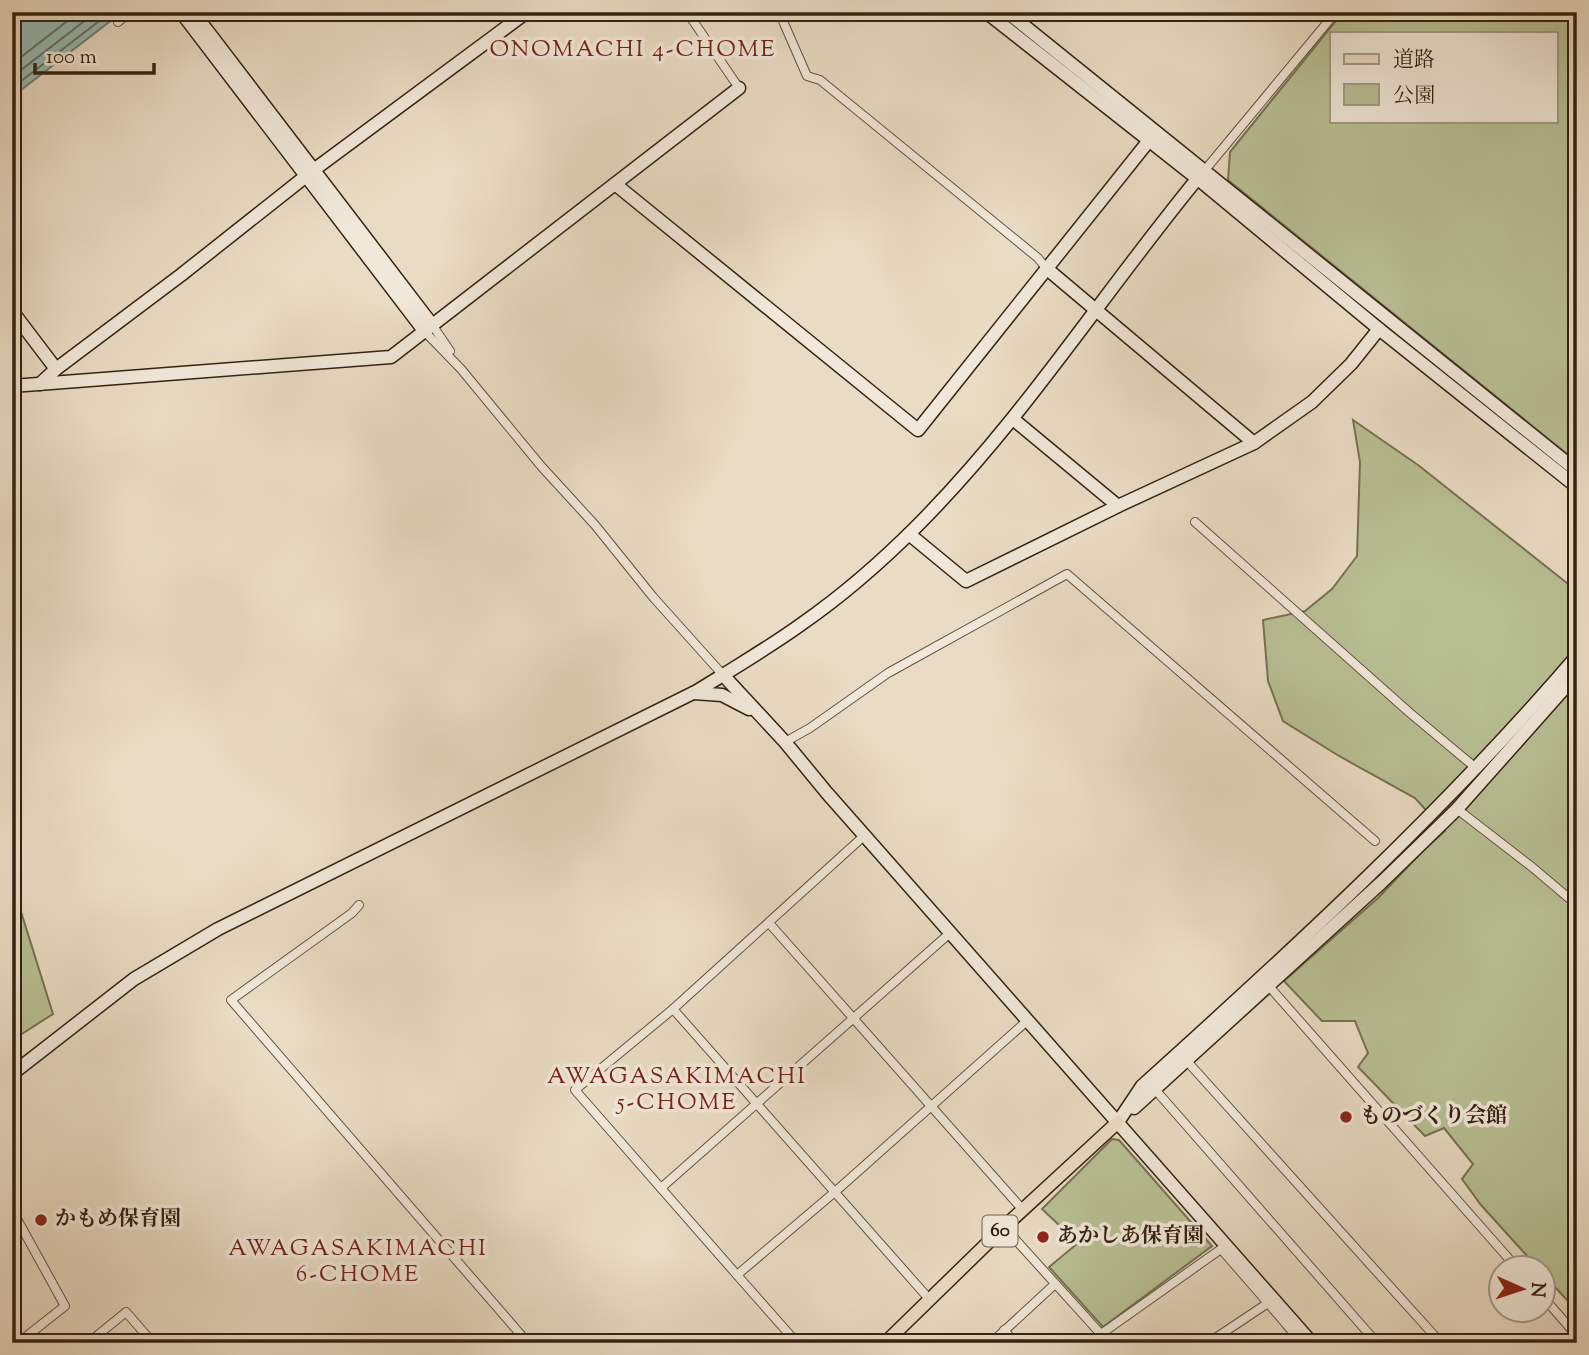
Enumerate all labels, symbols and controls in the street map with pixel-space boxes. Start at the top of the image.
scale bar [35,32,154,76]
legend [1330,32,1558,122]
district label: ONOMACHI 4-CHOME [489,34,777,67]
text: 100 m [46,43,97,73]
text: 道路 [1393,46,1435,76]
text: 公園 [1393,82,1435,112]
district label: AWAGASAKIMACHI 5-CHOME [547,1061,807,1120]
place label: ものづくり会館 [1360,1102,1507,1132]
marker: ものづくり会館 [1338,1109,1354,1125]
place label: かもめ保育園 [55,1205,181,1235]
marker: かもめ保育園 [33,1212,49,1228]
road number: 60 [982,1216,1018,1246]
place label: あかしあ保育園 [1057,1222,1204,1252]
marker: あかしあ保育園 [1035,1229,1051,1245]
district label: AWAGASAKIMACHI 6-CHOME [228,1233,488,1292]
north arrow [1488,1254,1558,1324]
text: N [1523,1281,1550,1298]

